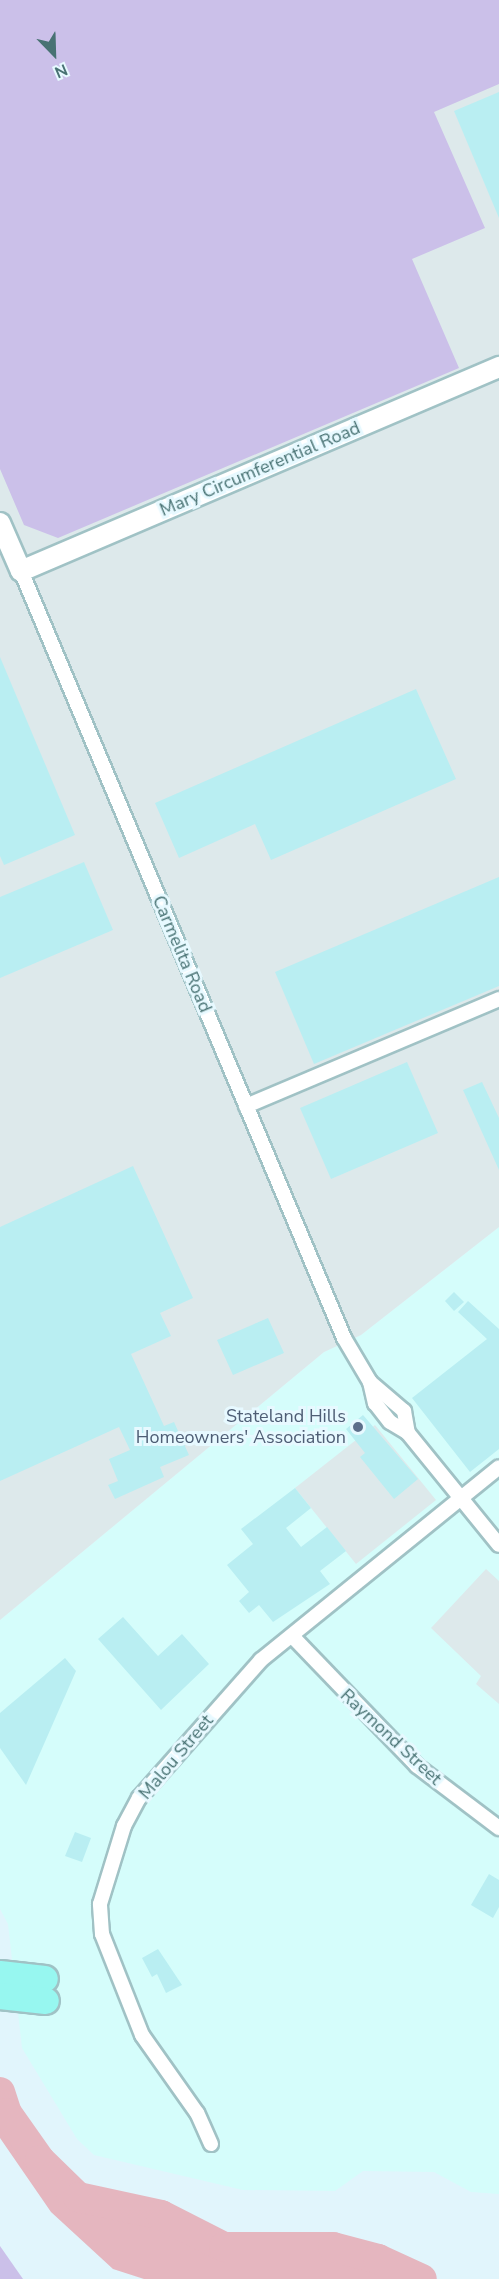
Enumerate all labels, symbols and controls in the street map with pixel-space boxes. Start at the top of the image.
north arrow [24,24,84,84]
text: N [51,58,71,83]
street label: Mary Circumferential Road [157,417,363,521]
street label: Carmelita Road [148,892,216,1016]
place label: Stateland Hills Homeowners' Association [136,1406,346,1448]
marker: Stateland Hills Homeowners' Association [351,1420,365,1434]
street label: Raymond Street [336,1685,446,1789]
street label: Malou Street [134,1710,218,1804]

